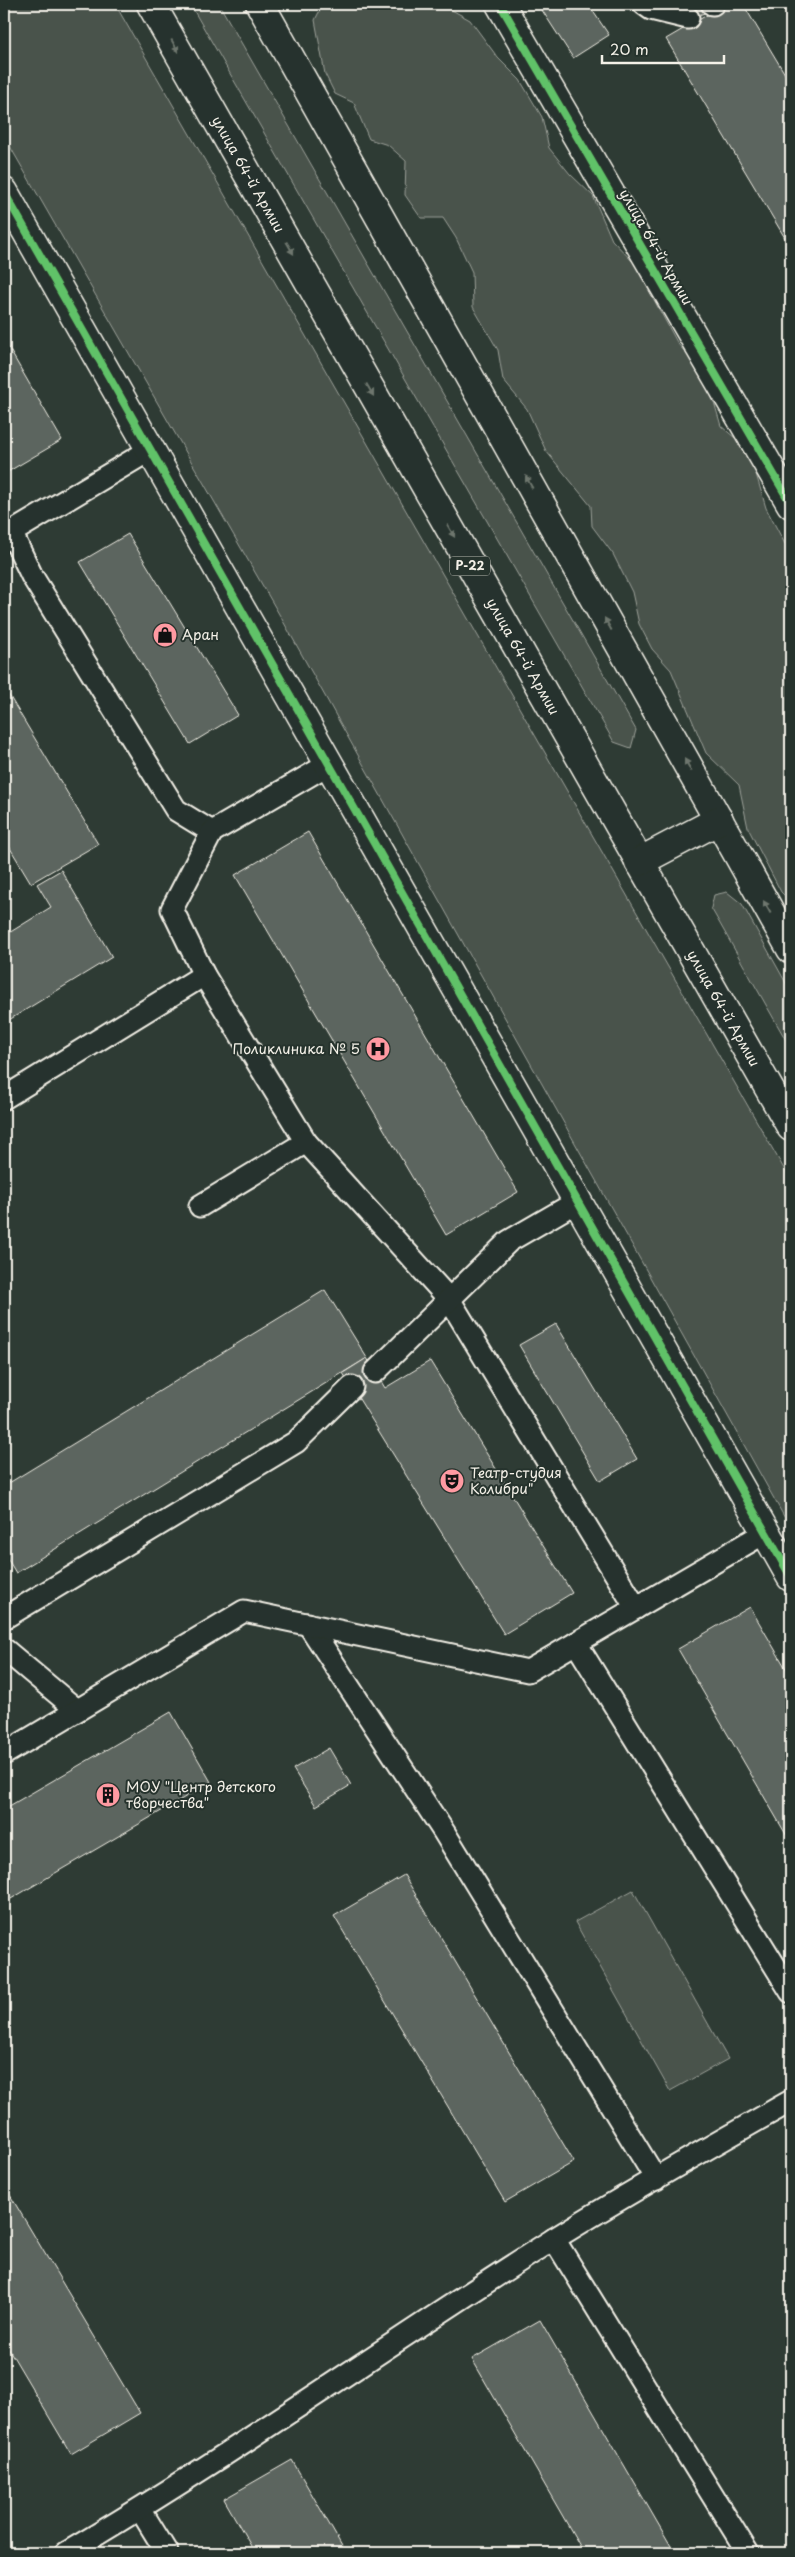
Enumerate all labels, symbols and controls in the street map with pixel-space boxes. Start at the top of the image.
scale bar [602,32,725,64]
text: 20 m [610,37,649,60]
one-way arrow [171,39,179,54]
street label: улица 64-й Армии [207,112,290,236]
street label: улица 64-й Армии [615,185,698,309]
one-way arrow [286,241,294,256]
one-way arrow [366,383,375,396]
one-way arrow [524,475,533,489]
one-way arrow [446,524,455,537]
road number: Р-22 [450,556,490,576]
street label: улица 64-й Армии [482,594,565,719]
one-way arrow [604,617,613,630]
shop icon: Аран [152,622,178,648]
place label: Аран [182,624,219,645]
one-way arrow [684,758,692,773]
one-way arrow [763,900,772,914]
street label: улица 64-й Армии [682,946,765,1070]
hospital icon: Поликлиника № 5 [365,1036,391,1062]
place label: Поликлиника № 5 [233,1038,360,1059]
place label: Театр-студия Колибри" [470,1462,562,1499]
theatre icon: Театр-студия Колибри" [439,1468,465,1494]
place label: МОУ "Центр детского творчества" [126,1776,276,1813]
building icon: МОУ "Центр детского творчества" [95,1782,121,1808]

